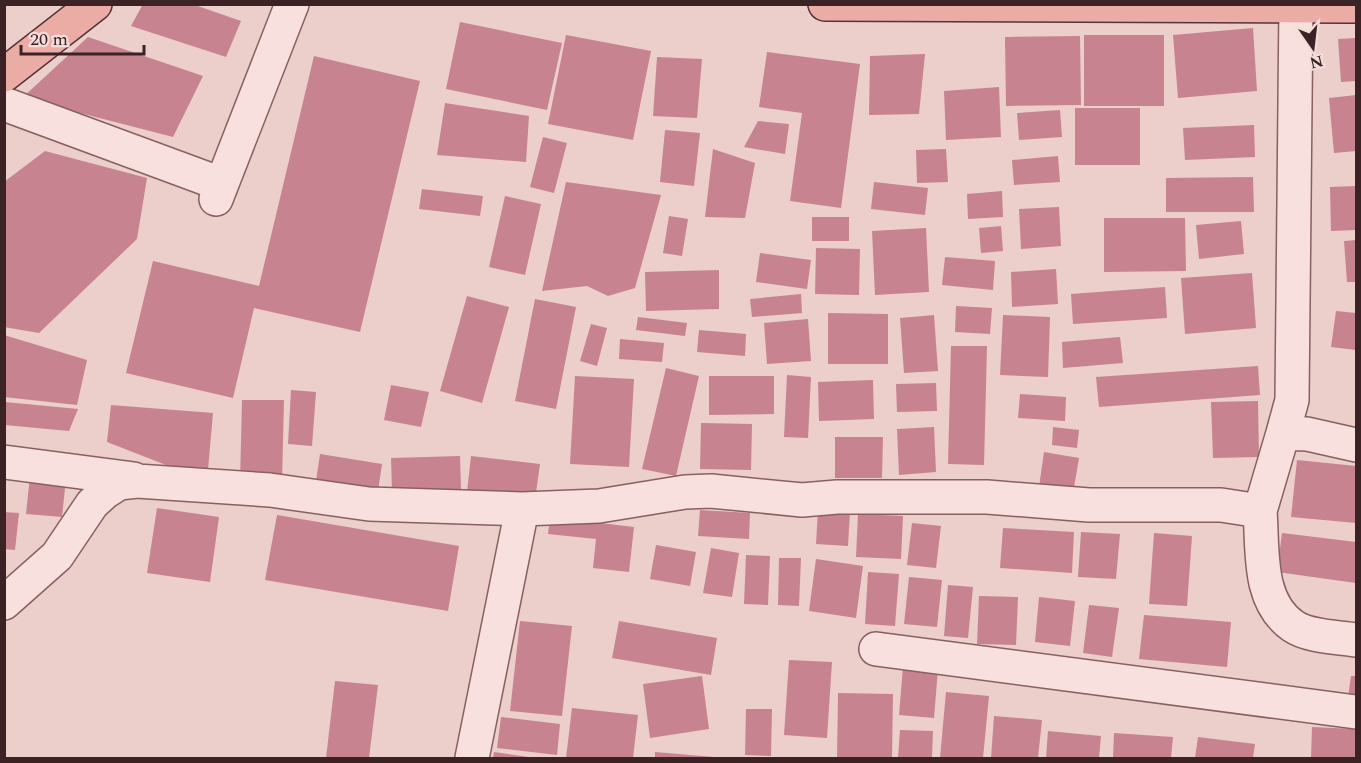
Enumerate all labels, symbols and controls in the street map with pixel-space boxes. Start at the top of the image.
scale bar [21,18,144,56]
north arrow [1283,18,1343,78]
text: 20 m [30,26,68,53]
text: N [1307,48,1326,75]

